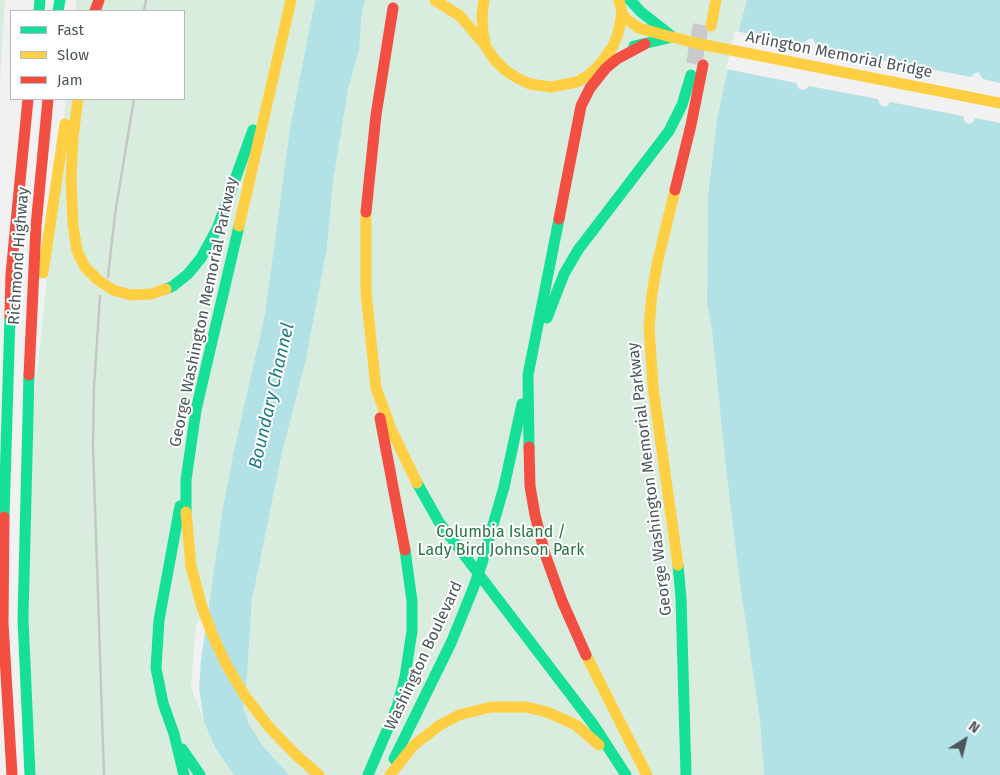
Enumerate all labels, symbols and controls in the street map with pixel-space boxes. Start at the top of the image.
legend [10,10,185,100]
text: Fast [57,21,84,39]
street label: Arlington Memorial Bridge [744,27,934,83]
text: Slow [57,46,89,64]
text: Jam [57,71,83,89]
street label: George Washington Memorial Parkway [166,175,242,449]
street label: Richmond Highway [5,186,33,326]
water label: Boundary Channel [245,321,299,471]
street label: George Washington Memorial Parkway [624,341,676,617]
park label: Columbia Island / Lady Bird Johnson Park [418,523,584,561]
street label: Washington Boulevard [381,579,467,733]
north arrow [940,715,990,765]
text: N [965,718,983,737]

